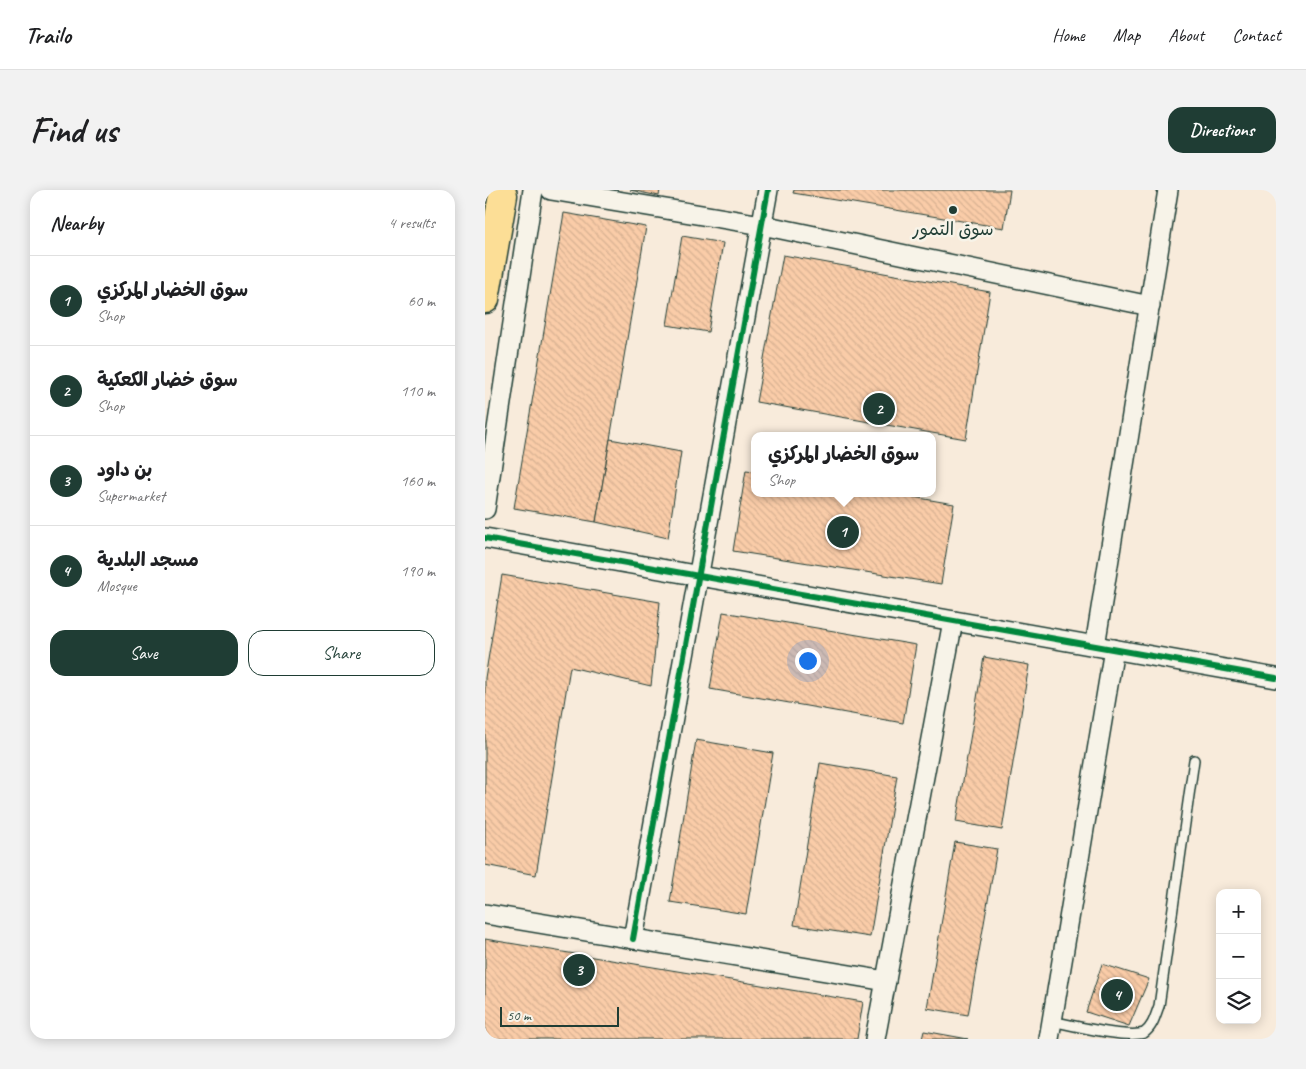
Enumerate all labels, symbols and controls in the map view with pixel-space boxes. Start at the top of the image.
text: Trailo [25,20,71,50]
text: Home [1052,24,1085,46]
text: Map [1113,24,1140,46]
text: About [1168,24,1204,46]
text: Contact [1232,24,1281,46]
button: Directions [1168,107,1276,153]
text: Find us [30,108,117,153]
marker: سوق التمور [947,204,959,216]
text: Nearby [50,210,103,236]
text: 4 results [388,213,435,233]
place label: سوق التمور [911,218,994,240]
text: سوق الخضار المركزي [97,278,248,302]
text: 1 [62,291,70,311]
text: 60 m [408,291,435,311]
text: Shop [97,306,124,326]
text: سوق خضار الكعكية [97,368,238,392]
text: 2 [62,381,70,401]
text: 110 m [401,381,435,401]
pin: 2 [863,390,895,428]
text: Shop [97,396,124,416]
popup [751,432,936,497]
text: سوق الخضار المركزي [768,442,919,466]
text: بن داود [97,458,152,482]
text: Shop [768,470,795,490]
text: 3 [62,471,70,491]
text: 160 m [401,471,435,491]
text: Supermarket [97,486,165,506]
pin: 1 [827,513,859,551]
text: مسجد البلدية [97,548,199,572]
text: 4 [62,561,70,581]
text: 190 m [401,561,435,581]
text: Mosque [97,576,137,596]
button: Save [50,630,238,676]
button: Share [248,630,435,676]
your location [795,648,821,674]
map controls [1216,889,1261,1024]
button: + [1216,889,1261,934]
button: − [1216,934,1261,979]
pin: 3 [563,951,595,989]
pin: 4 [1101,976,1133,1014]
button: layers [1216,979,1261,1024]
scale bar [500,1004,619,1027]
text: 50 m [507,1007,531,1024]

